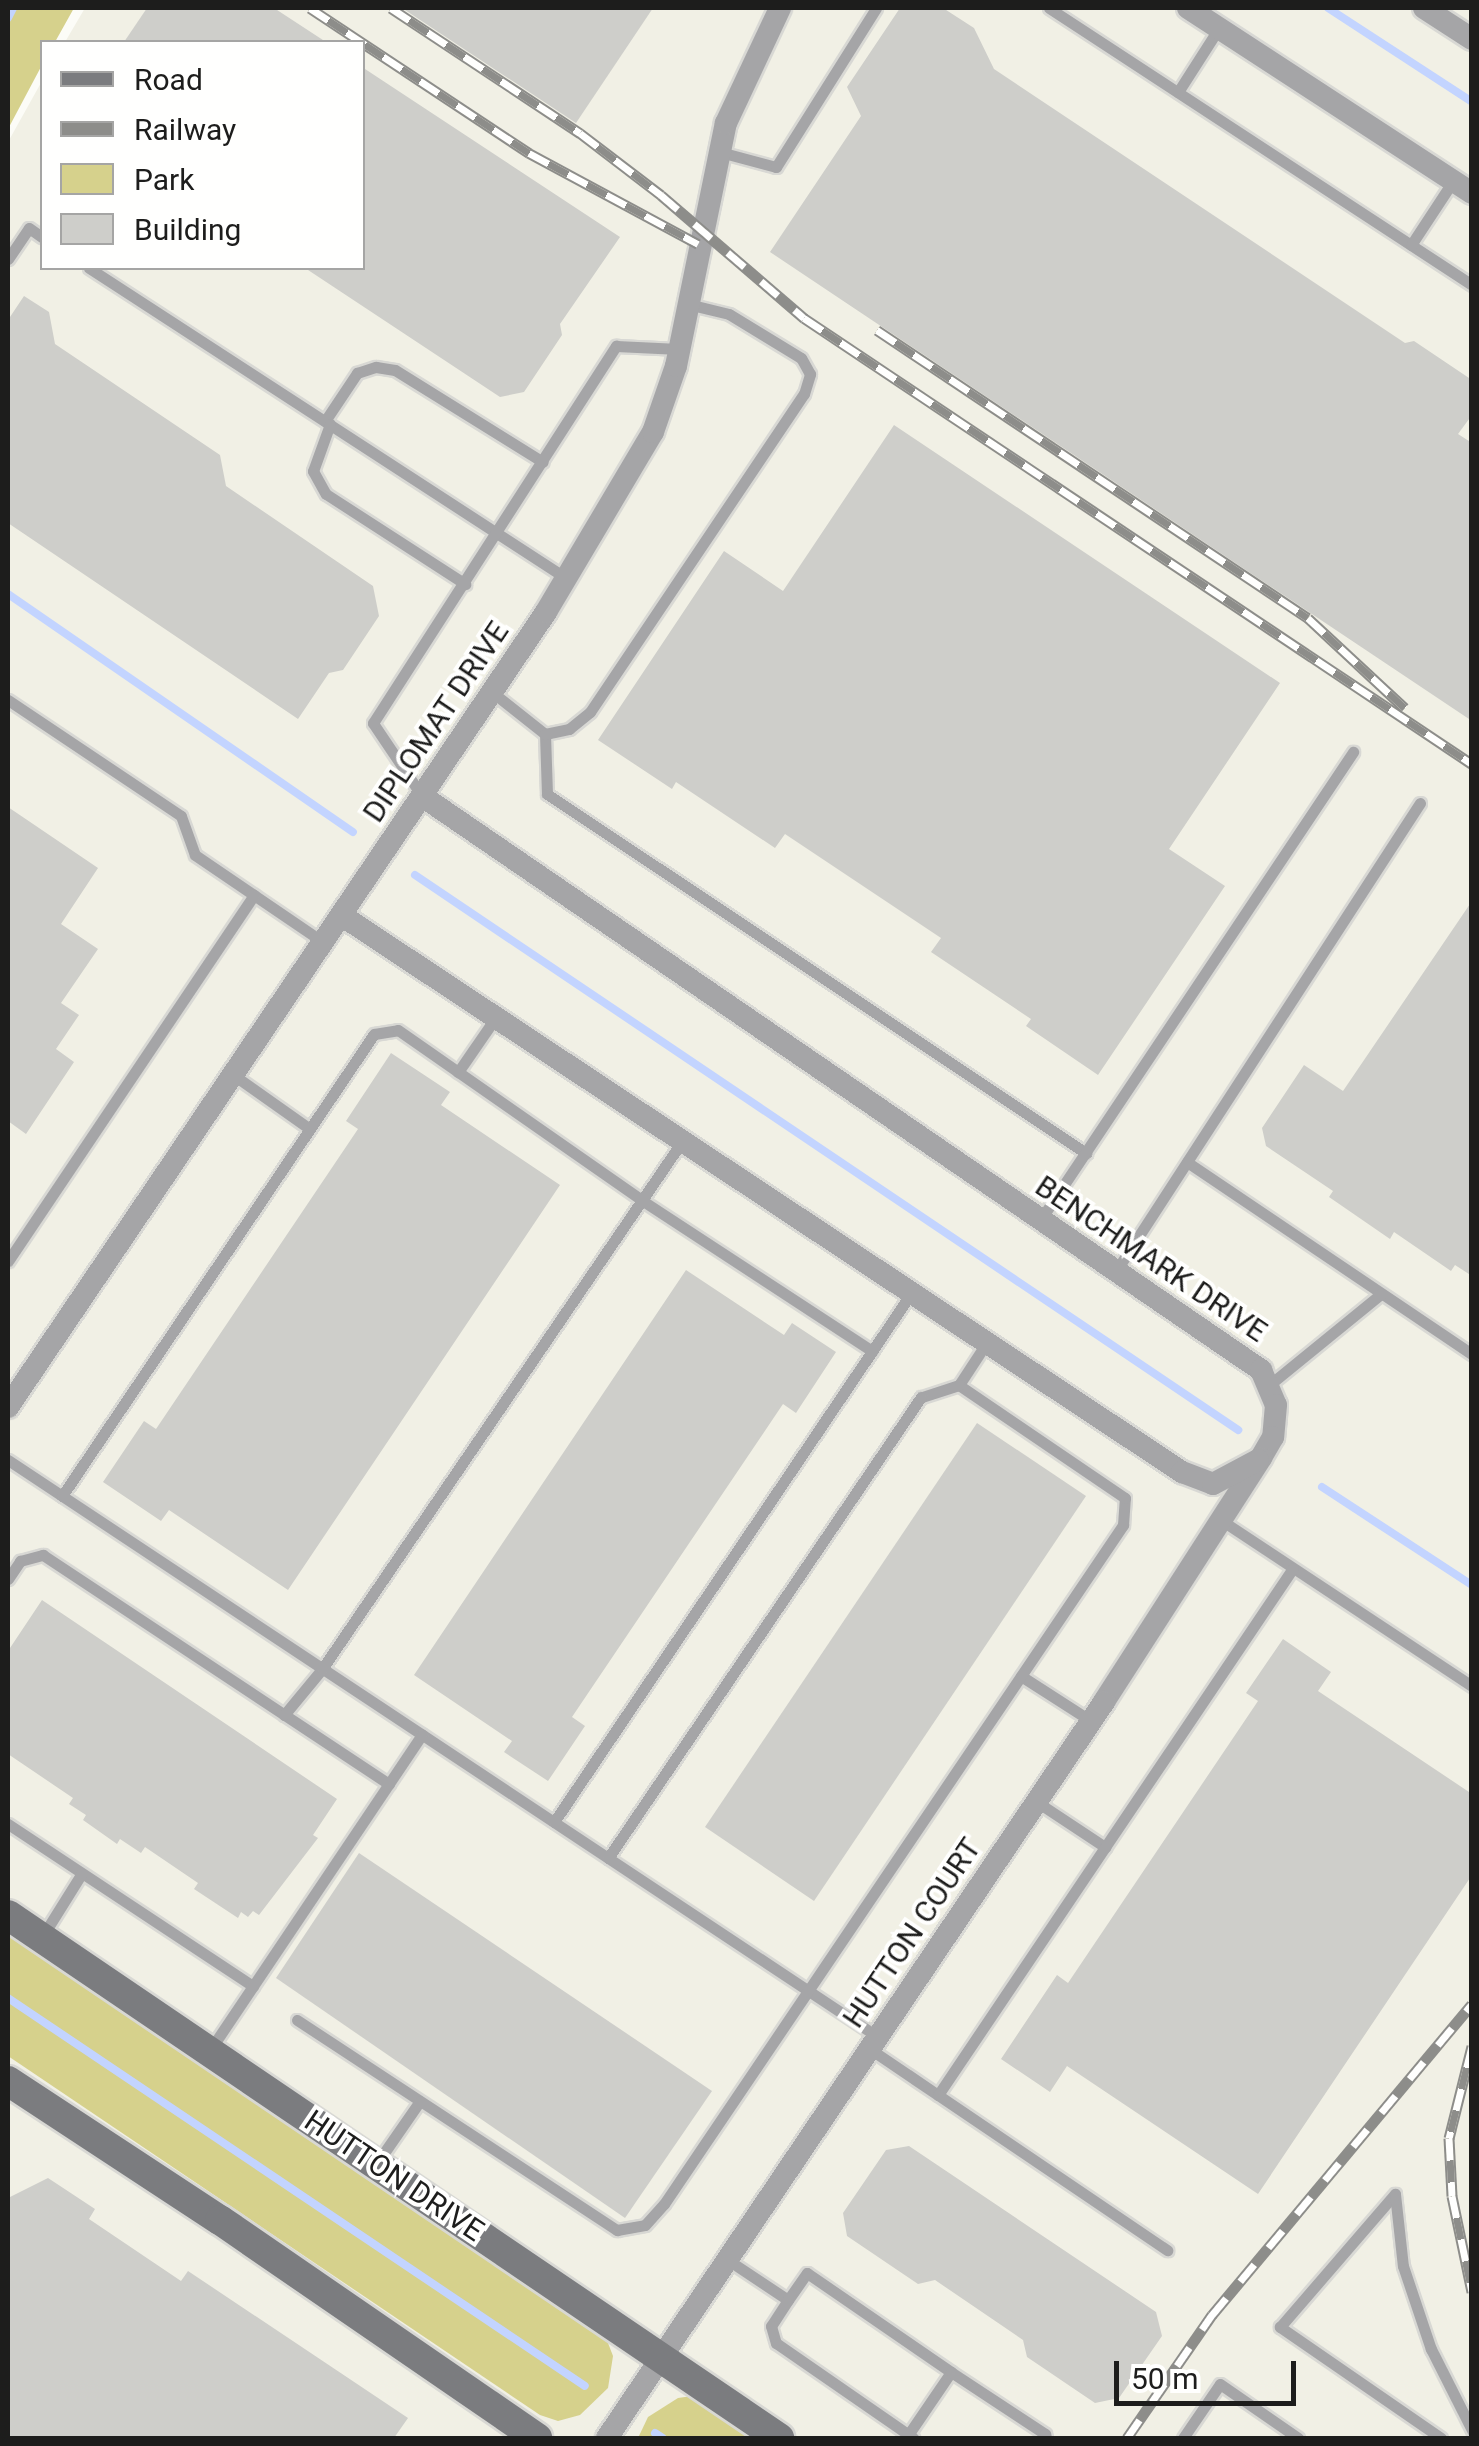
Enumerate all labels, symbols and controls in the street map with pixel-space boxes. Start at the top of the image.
legend [40,40,365,270]
text: Road [134,62,203,97]
text: Railway [134,112,236,147]
text: Park [134,162,194,197]
text: Building [134,212,241,247]
street label: DIPLOMAT DRIVE [355,615,517,829]
street label: BENCHMARK DRIVE [1028,1168,1274,1350]
street label: HUTTON COURT [835,1831,989,2035]
street label: HUTTON DRIVE [298,2103,490,2249]
scale bar [1119,2341,1302,2403]
text: 50 m [1131,2361,1198,2396]

